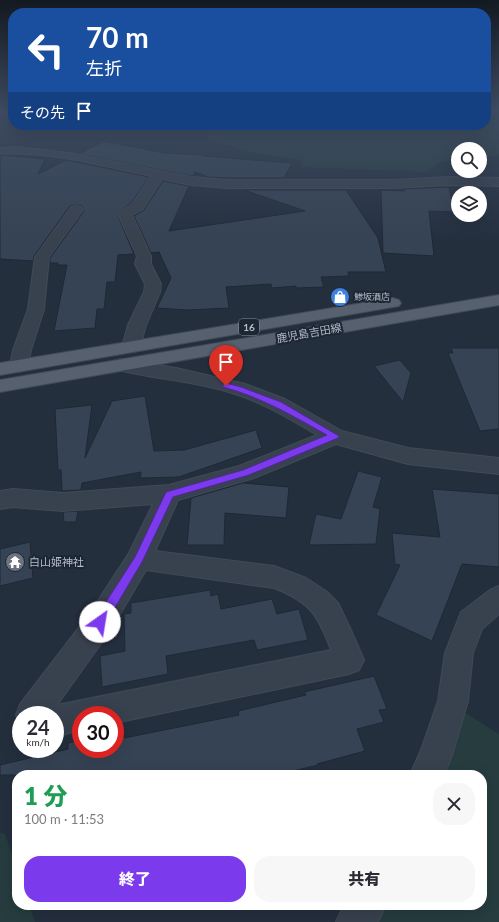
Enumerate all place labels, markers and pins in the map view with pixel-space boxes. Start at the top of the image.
shop icon: 鯵坂酒店 [329,286,351,308]
place label: 鯵坂酒店 [354,291,390,302]
pin [209,345,243,386]
temple icon: 白山姫神社 [4,551,26,573]
place label: 白山姫神社 [29,555,84,568]

